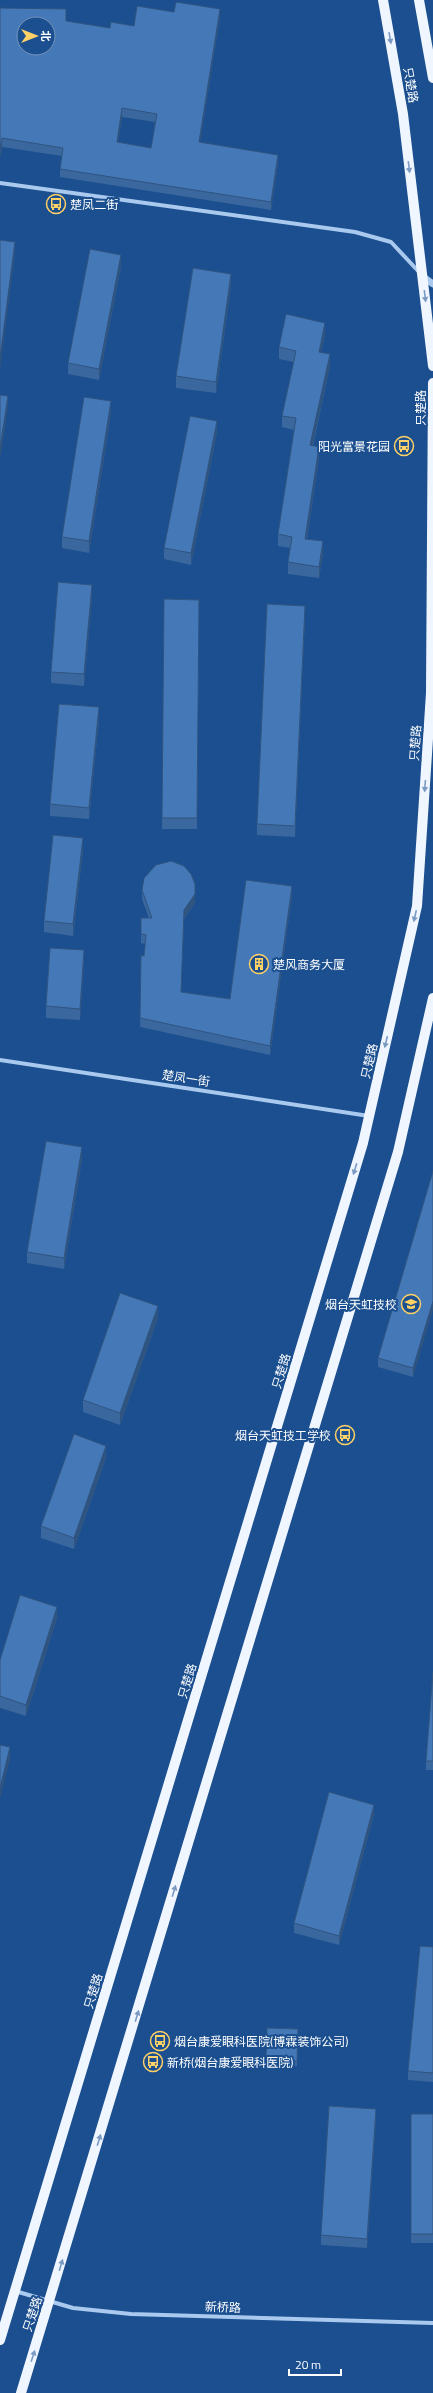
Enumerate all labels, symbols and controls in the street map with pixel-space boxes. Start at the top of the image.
north arrow [16,16,56,56]
text: 北 [38,31,54,42]
one-way arrow [387,32,393,45]
street label: 只楚路 [399,66,423,104]
one-way arrow [406,161,412,173]
bus stop icon: 楚凤二街 [45,193,67,215]
place label: 楚凤二街 [70,195,118,214]
one-way arrow [422,290,428,302]
street label: 只楚路 [411,390,430,426]
bus stop icon: 阳光富景花园 [393,435,415,457]
place label: 阳光富景花园 [318,437,390,456]
street label: 只楚路 [404,724,426,762]
one-way arrow [421,780,428,792]
one-way arrow [411,909,417,922]
building icon: 楚风商务大厦 [248,953,270,975]
place label: 楚风商务大厦 [273,955,345,974]
one-way arrow [383,1036,389,1049]
street label: 只楚路 [356,1041,382,1081]
street label: 楚凤一街 [161,1065,211,1091]
one-way arrow [352,1163,358,1175]
school or university icon: 烟台天虹技校 [400,1293,422,1315]
place label: 烟台天虹技校 [325,1295,397,1314]
street label: 只楚路 [267,1351,295,1391]
bus stop icon: 烟台天虹技工学校 [334,1424,356,1446]
place label: 烟台天虹技工学校 [235,1426,331,1445]
street label: 只楚路 [173,1661,201,1701]
one-way arrow [171,1885,177,1897]
street label: 只楚路 [79,1971,107,2011]
one-way arrow [134,2009,140,2021]
bus stop icon: 烟台康爱眼科医院(博霖装饰公司) [149,2030,171,2052]
place label: 烟台康爱眼科医院(博霖装饰公司) [174,2032,348,2051]
bus stop icon: 新桥(烟台康爱眼科医院) [142,2051,164,2073]
place label: 新桥(烟台康爱眼科医院) [167,2053,293,2072]
one-way arrow [96,2134,102,2146]
one-way arrow [58,2258,64,2270]
street label: 只楚路 [17,2294,47,2334]
street label: 新桥路 [205,2297,241,2317]
one-way arrow [30,2350,36,2362]
scale bar [289,2351,341,2377]
text: 20 m [295,2355,321,2374]

